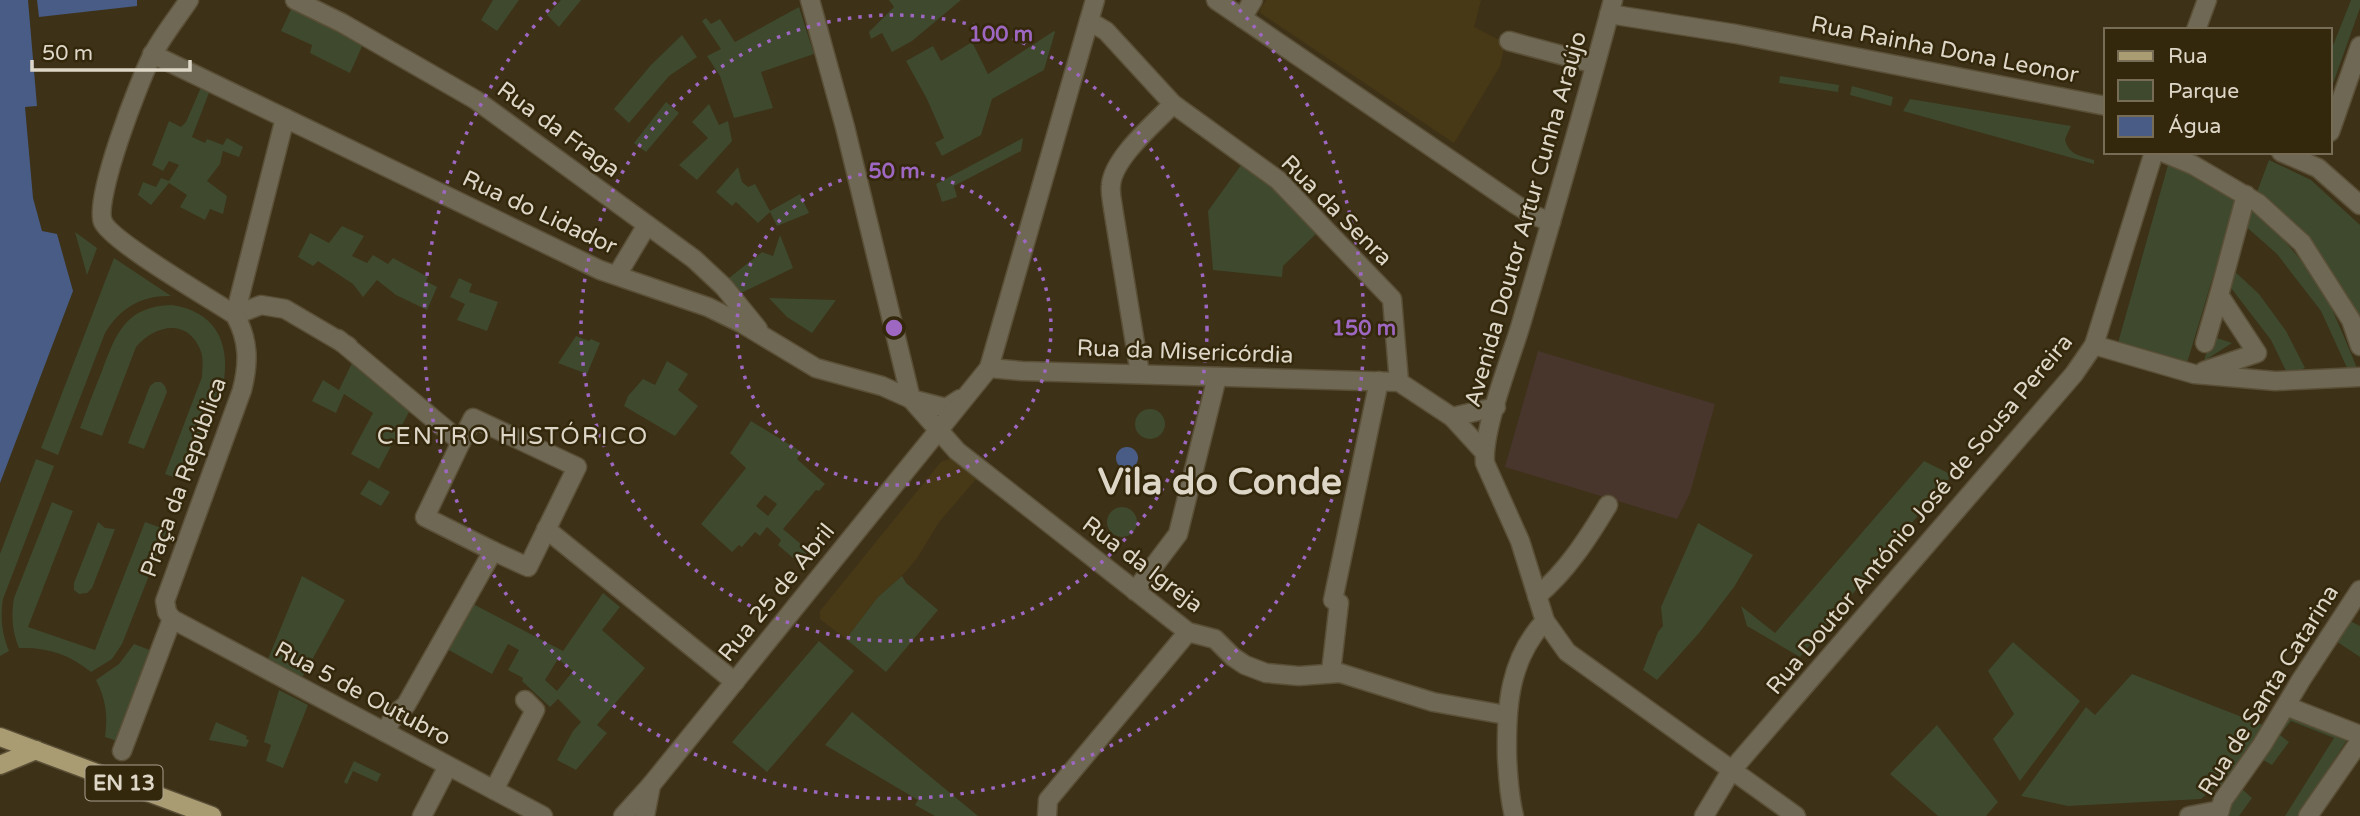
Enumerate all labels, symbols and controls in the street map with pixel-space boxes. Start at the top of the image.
street label: Rua Rainha Dona Leonor [1809,10,2081,90]
text: 100 m [969,22,1033,47]
scale bar [32,28,189,72]
street label: Avenida Doutor Artur Cunha Araújo [1459,28,1593,410]
legend [2104,28,2332,154]
text: 50 m [42,41,93,66]
text: Rua [2168,44,2208,69]
street label: Rua da Fraga [491,76,625,184]
text: Parque [2168,79,2239,104]
text: Água [2168,114,2221,139]
street label: Rua da Senra [1275,149,1398,272]
text: 50 m [868,159,920,184]
street label: Rua do Lidador [458,165,622,261]
centre of rings [882,316,906,340]
text: 150 m [1332,316,1396,341]
street label: Rua Doutor António José de Sousa Pereira [1761,329,2079,701]
street label: Rua da Misericórdia [1076,334,1294,370]
street label: Praça da República [135,374,233,581]
district label: CENTRO HISTÓRICO [377,421,649,451]
district label: Vila do Conde [1098,460,1342,505]
street label: Rua da Igreja [1077,510,1208,619]
street label: Rua 25 de Abril [713,518,841,667]
street label: Rua de Santa Catarina [2193,580,2345,801]
street label: Rua 5 de Outubro [270,636,455,752]
road number: EN 13 [86,766,162,800]

